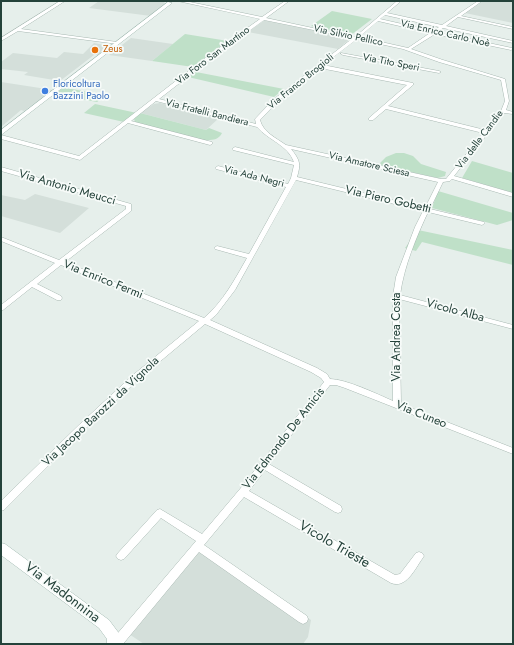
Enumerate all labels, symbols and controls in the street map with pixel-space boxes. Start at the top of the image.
street label: Via Enrico Carlo Noè [399,18,491,50]
street label: Via Silvio Pellico [312,23,384,49]
street label: Via Foro San Martino [174,24,252,88]
place label: Zeus [103,44,123,56]
marker: Zeus [90,45,100,55]
street label: Via Franco Brogioli [266,52,336,112]
street label: Via Tito Speri [362,52,420,74]
place label: Floricoltura Bazzini Paolo [53,79,110,102]
marker: Floricoltura Bazzini Paolo [40,86,50,96]
street label: Via Fratelli Bandiera [164,97,250,129]
street label: Via delle Candie [454,108,506,172]
street label: Via Amatore Sciesa [328,150,410,180]
street label: Via Ada Negri [223,164,285,190]
street label: Via Antonio Meucci [17,167,117,209]
street label: Via Piero Gobetti [343,183,433,217]
street label: Via Enrico Fermi [61,257,145,303]
street label: Via Andrea Costa [390,292,404,382]
street label: Vicolo Alba [424,296,486,326]
street label: Via Jacopo Barozzi da Vignola [40,354,162,470]
street label: Via Edmondo De Amicis [240,385,328,493]
street label: Via Cuneo [393,398,449,432]
street label: Vicolo Trieste [295,518,373,572]
street label: Via Madonnina [21,559,103,627]

